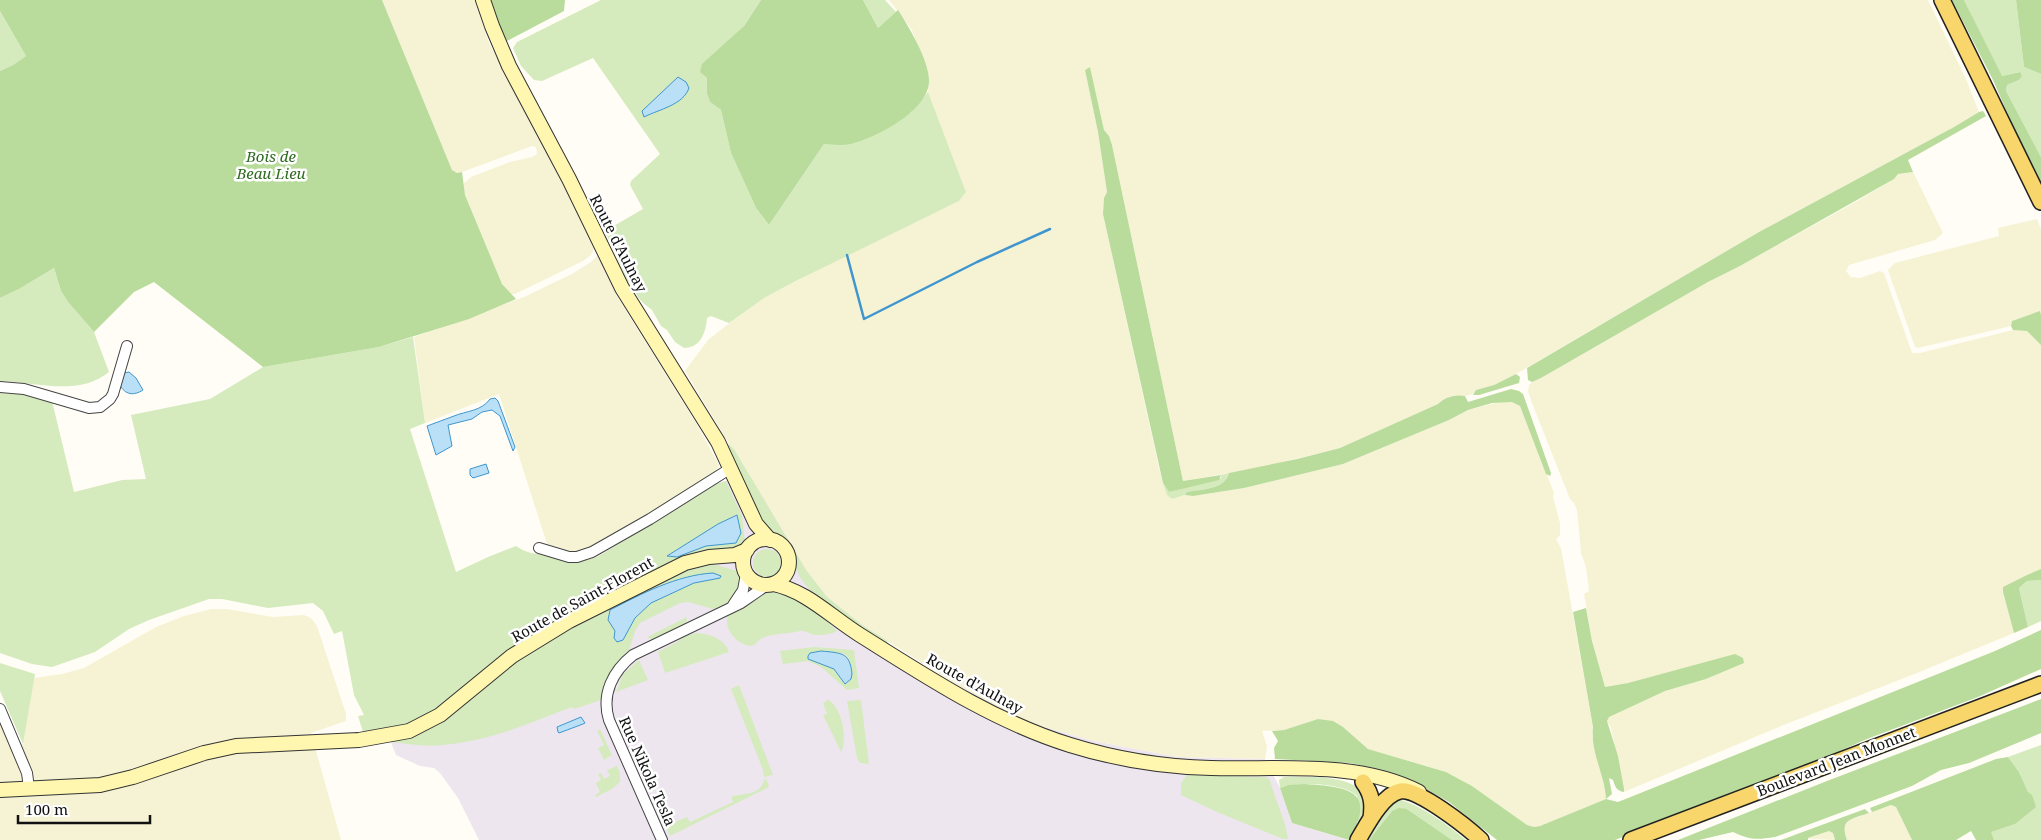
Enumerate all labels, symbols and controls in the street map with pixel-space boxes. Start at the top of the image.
park label: Bois de Beau Lieu [235,146,306,183]
street label: Route d'Aulnay [586,191,653,296]
street label: Route de Saint-Florent [507,552,657,646]
street label: Route d'Aulnay [923,648,1027,718]
street label: Rue Nikola Tesla [615,713,681,829]
street label: Boulevard Jean Monnet [1754,721,1918,801]
scale bar [18,792,150,824]
text: 100 m [25,799,68,819]

